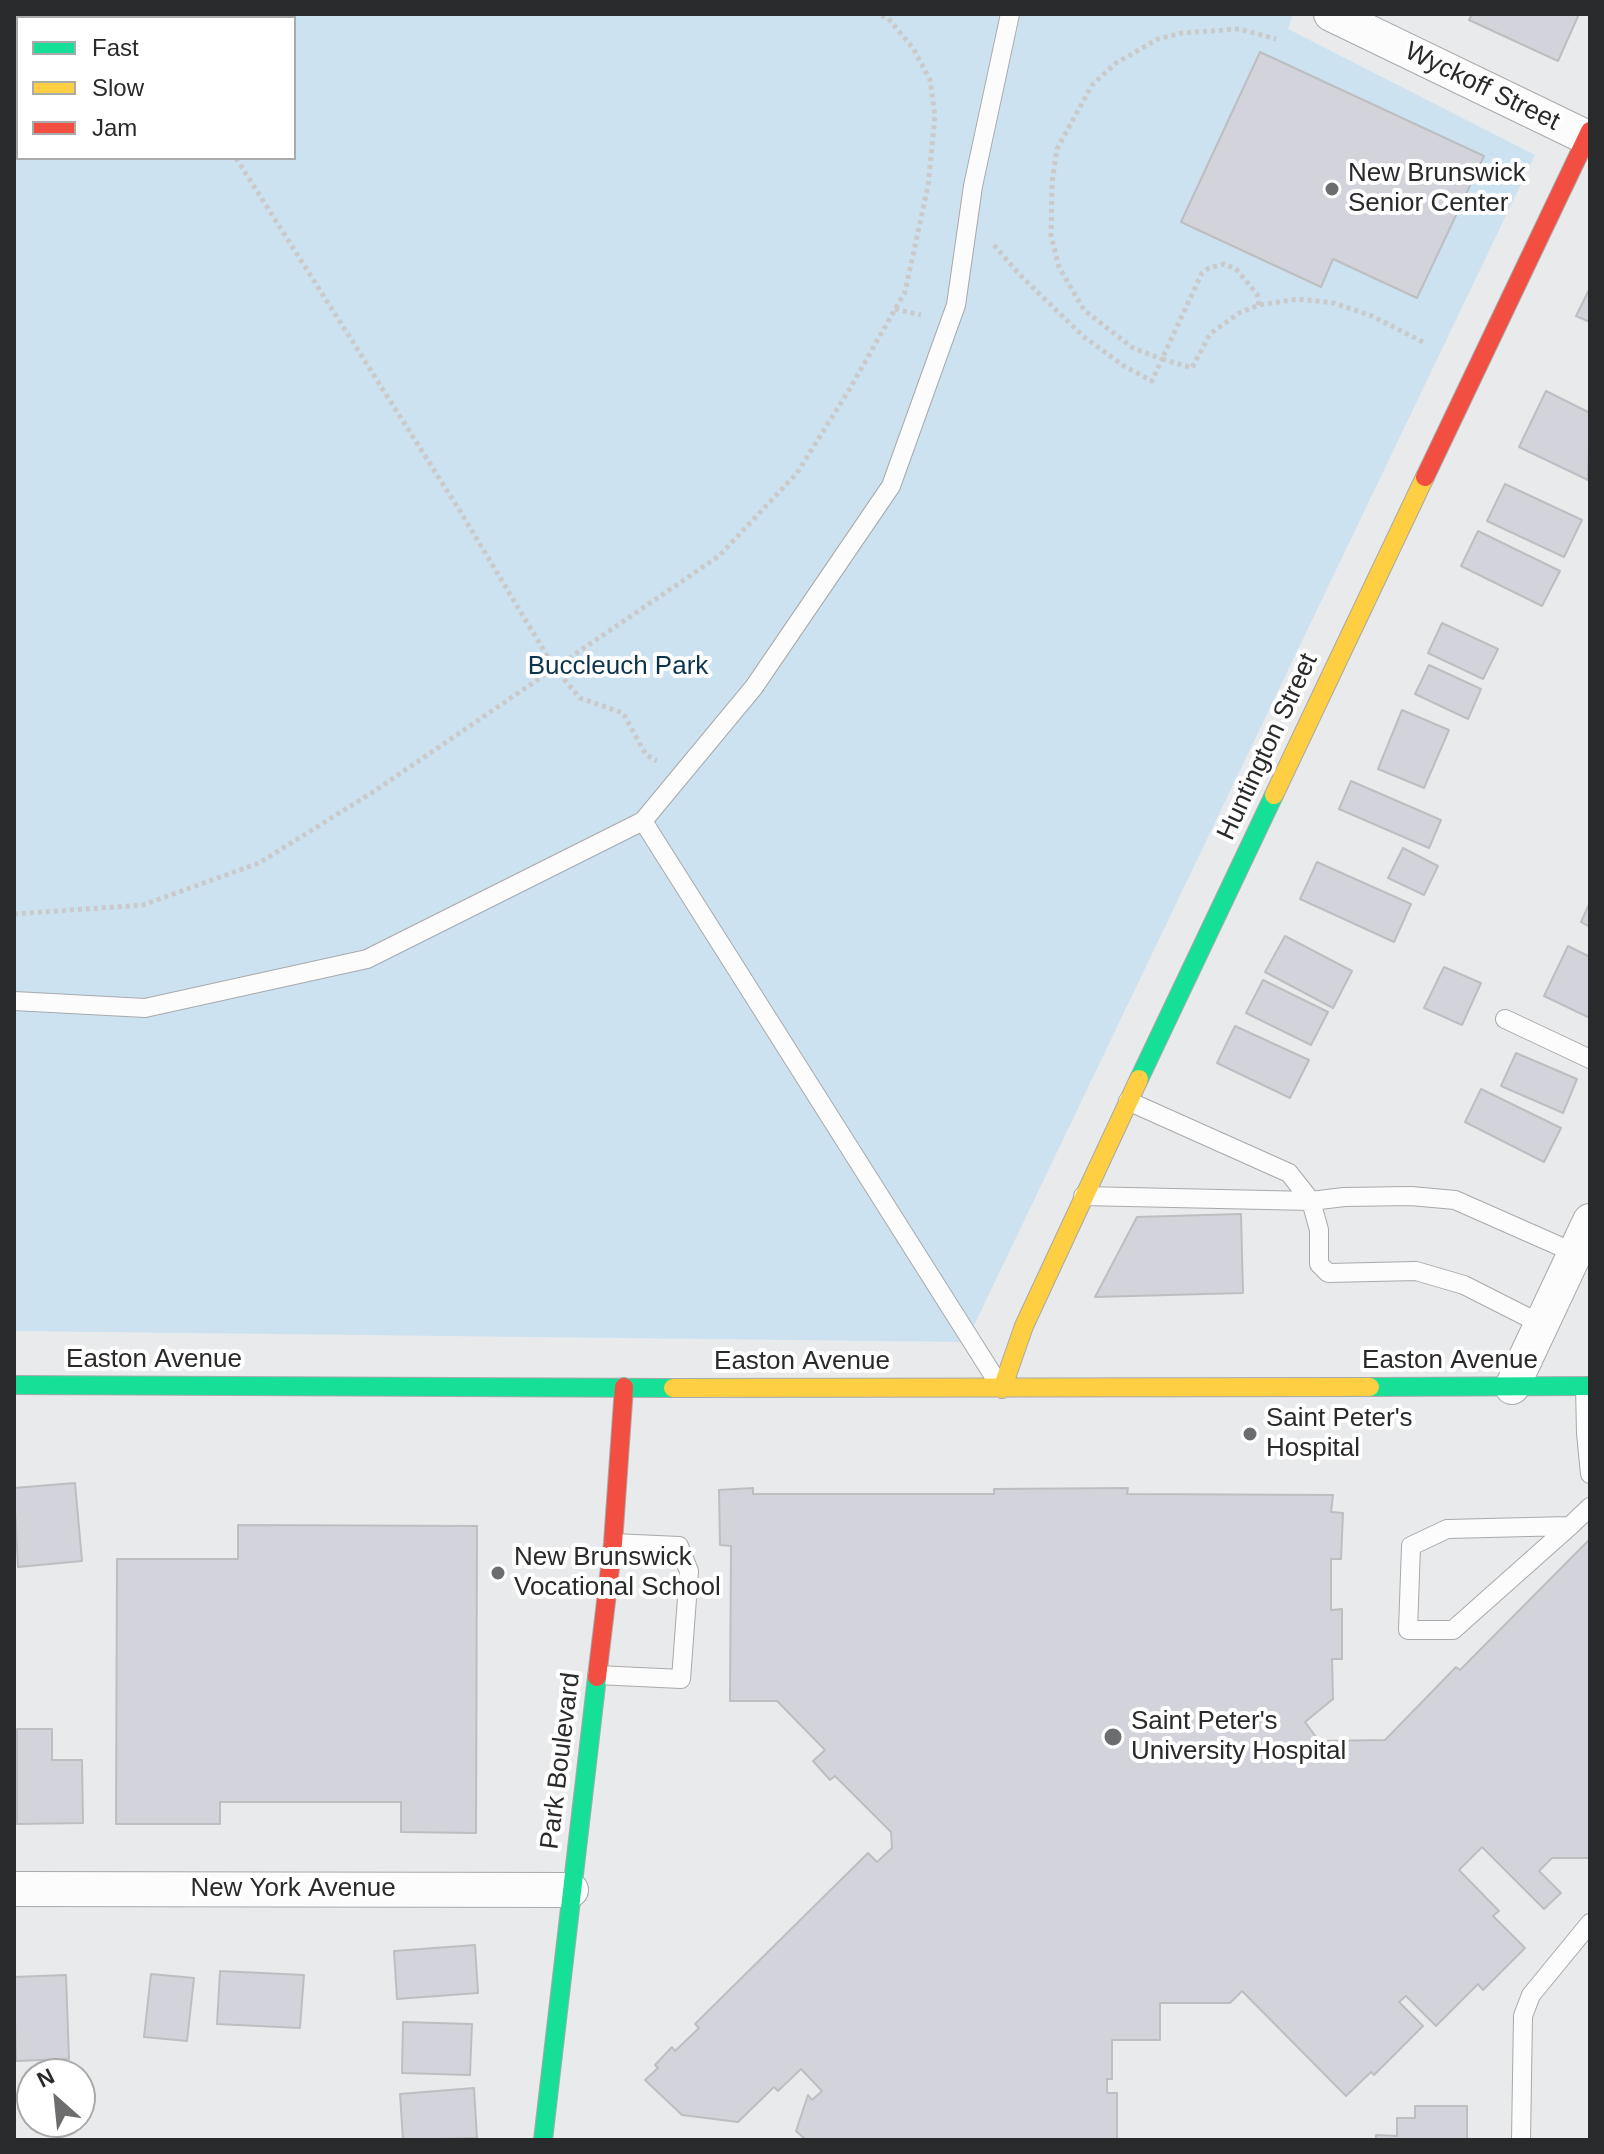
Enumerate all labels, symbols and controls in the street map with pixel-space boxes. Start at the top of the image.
legend [16,16,296,160]
text: Fast [92,34,139,61]
street label: Wyckoff Street [1400,36,1564,138]
text: Slow [92,74,144,101]
text: Jam [92,114,137,141]
place label: New Brunswick Senior Center [1348,158,1526,220]
marker: New Brunswick Senior Center [1323,180,1341,198]
street label: Huntington Street [1211,649,1325,845]
park label: Buccleuch Park [528,651,708,683]
street label: Easton Avenue [66,1344,242,1376]
street label: Easton Avenue [1362,1345,1538,1377]
street label: Easton Avenue [714,1346,890,1378]
place label: Saint Peter's Hospital [1266,1403,1413,1464]
marker: Saint Peter's Hospital [1241,1425,1259,1443]
place label: New Brunswick Vocational School [514,1542,721,1604]
marker: New Brunswick Vocational School [489,1564,507,1582]
street label: Park Boulevard [535,1671,587,1851]
place label: Saint Peter's University Hospital [1131,1706,1346,1768]
marker: Saint Peter's University Hospital [1102,1726,1124,1748]
street label: New York Avenue [190,1873,396,1905]
north arrow [16,2058,96,2138]
text: N [33,2063,59,2093]

